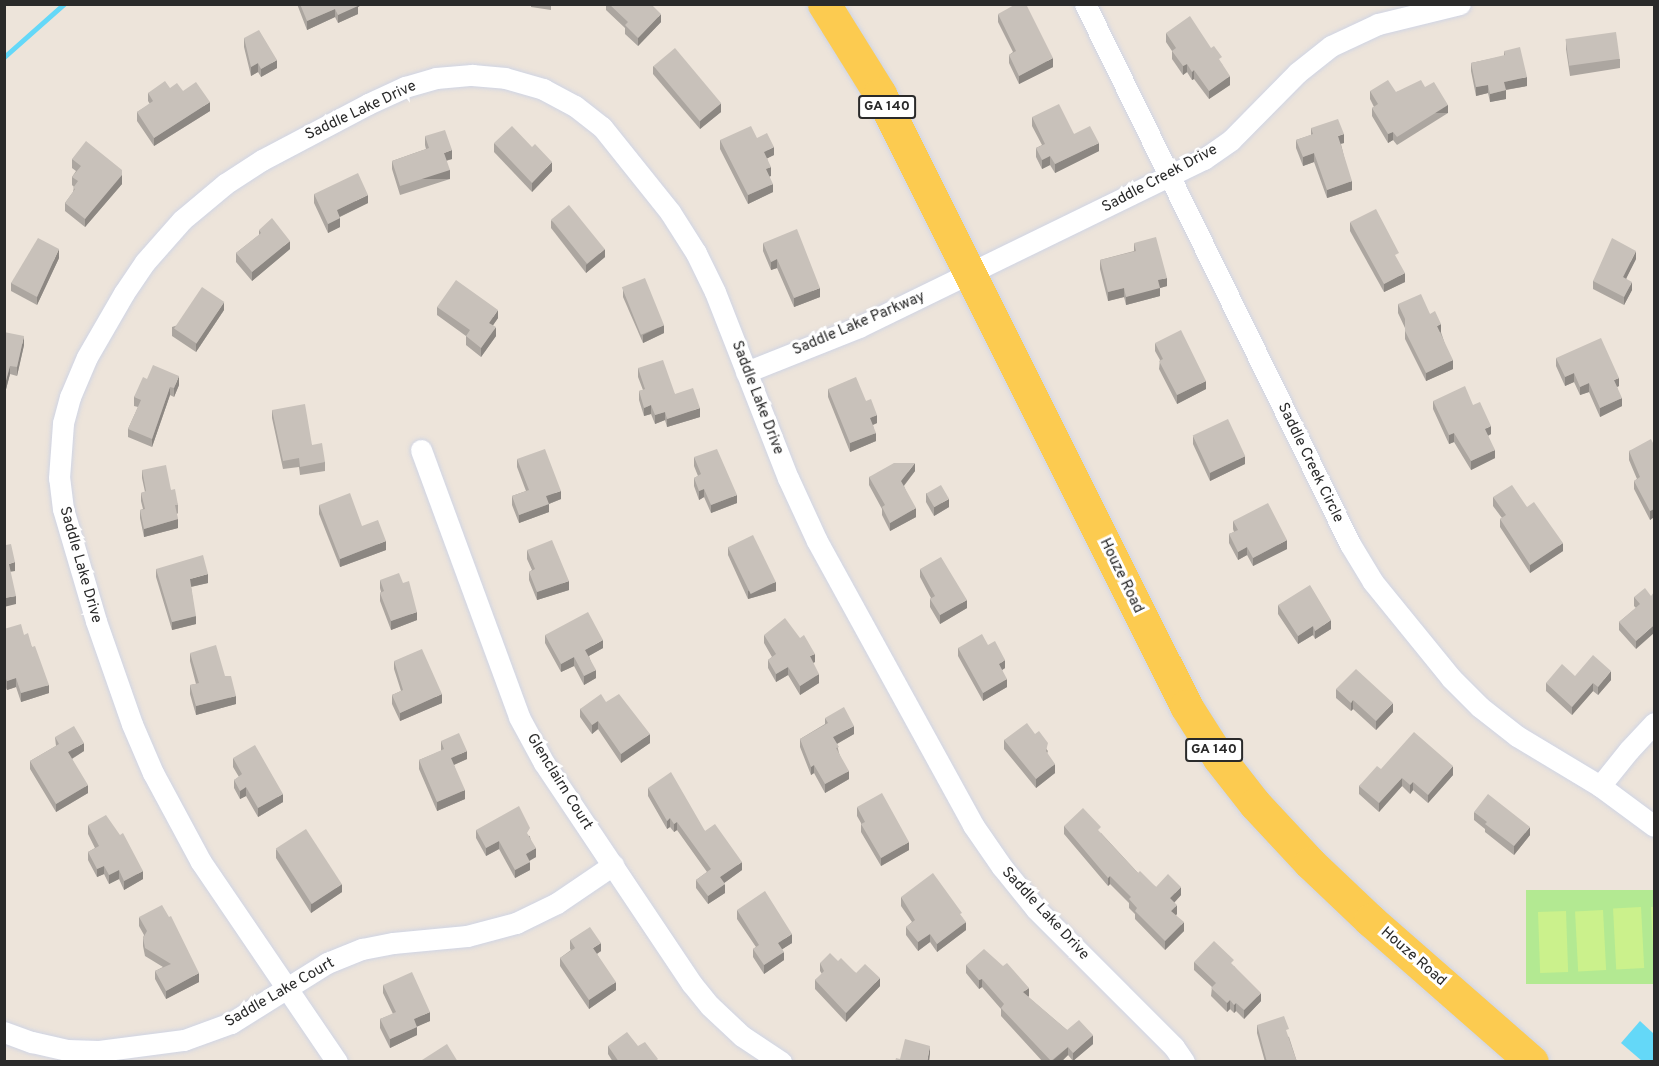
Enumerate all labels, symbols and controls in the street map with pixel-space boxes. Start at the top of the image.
street label: Saddle Lake Drive [303,77,419,145]
road number: GA 140 [857,96,917,118]
street label: Saddle Creek Drive [1099,141,1221,217]
street label: Saddle Lake Parkway [790,288,928,360]
street label: Saddle Lake Drive [727,339,787,457]
street label: Saddle Creek Circle [1273,400,1347,526]
street label: Saddle Lake Drive [55,505,105,625]
street label: Houze Road [1095,536,1147,616]
street label: Glenclairn Court [522,730,596,834]
road number: GA 140 [1184,739,1244,761]
street label: Saddle Lake Drive [997,864,1093,964]
street label: Houze Road [1376,924,1450,990]
street label: Saddle Lake Court [222,954,338,1032]

